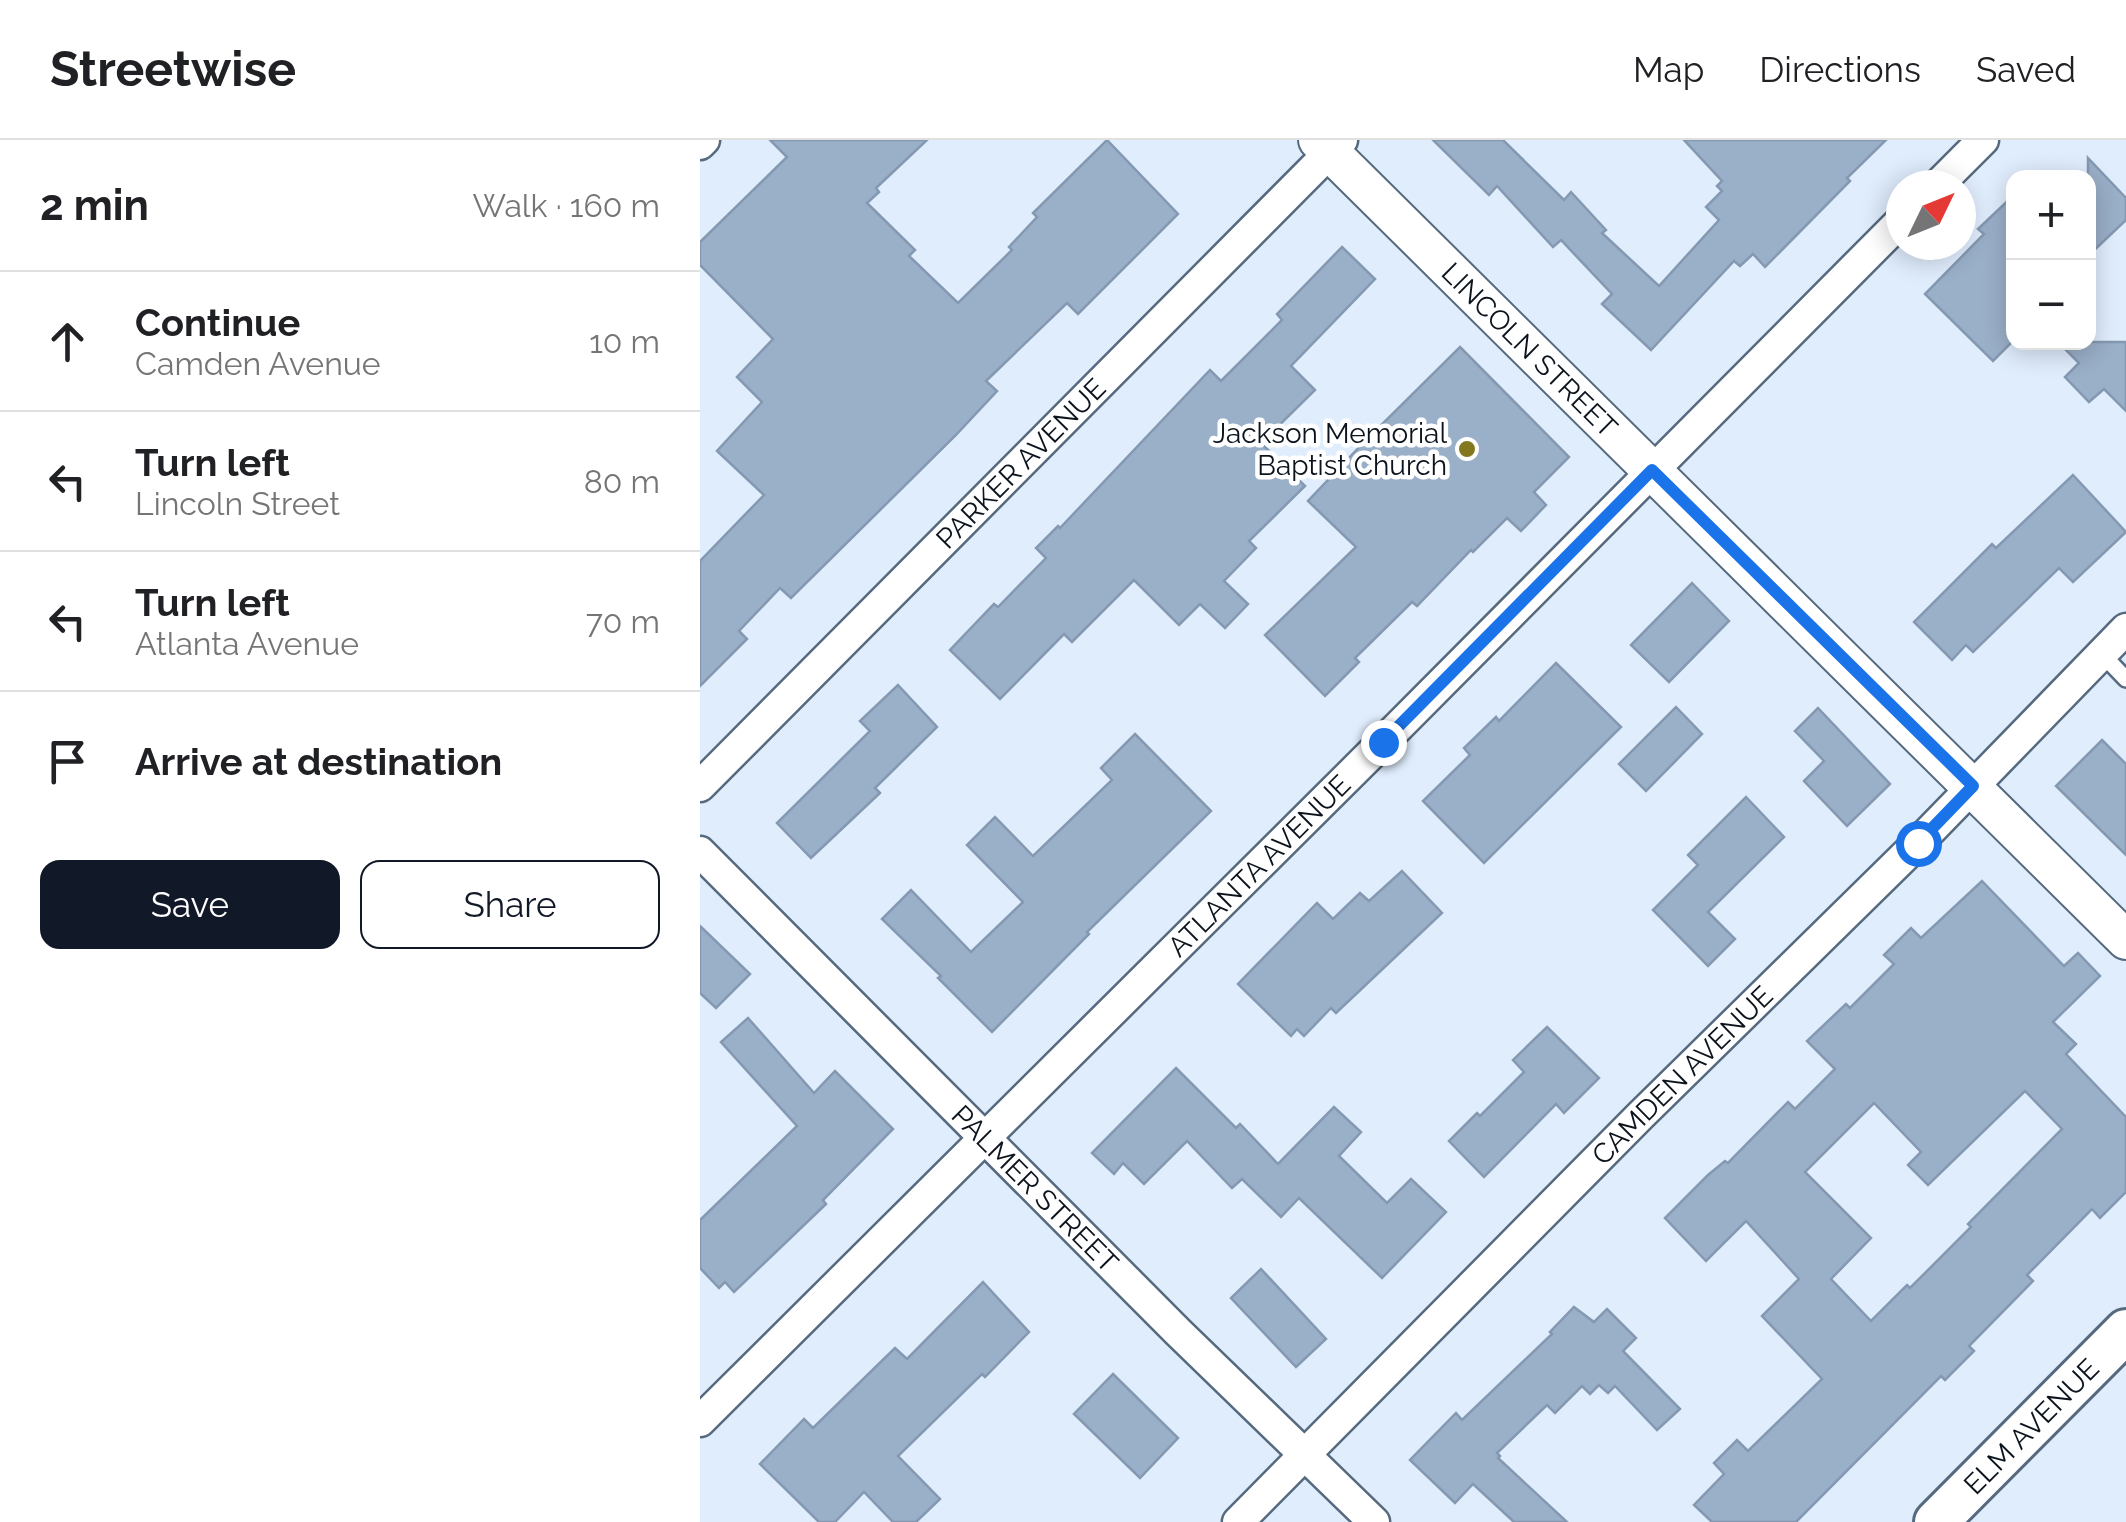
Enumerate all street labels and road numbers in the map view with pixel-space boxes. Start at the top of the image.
street label: LINCOLN STREET [1435,256,1624,444]
street label: PARKER AVENUE [930,372,1112,555]
street label: ATLANTA AVENUE [1161,768,1357,963]
street label: CAMDEN AVENUE [1585,979,1780,1172]
street label: PALMER STREET [945,1099,1125,1279]
street label: ELM AVENUE [1957,1352,2106,1501]

